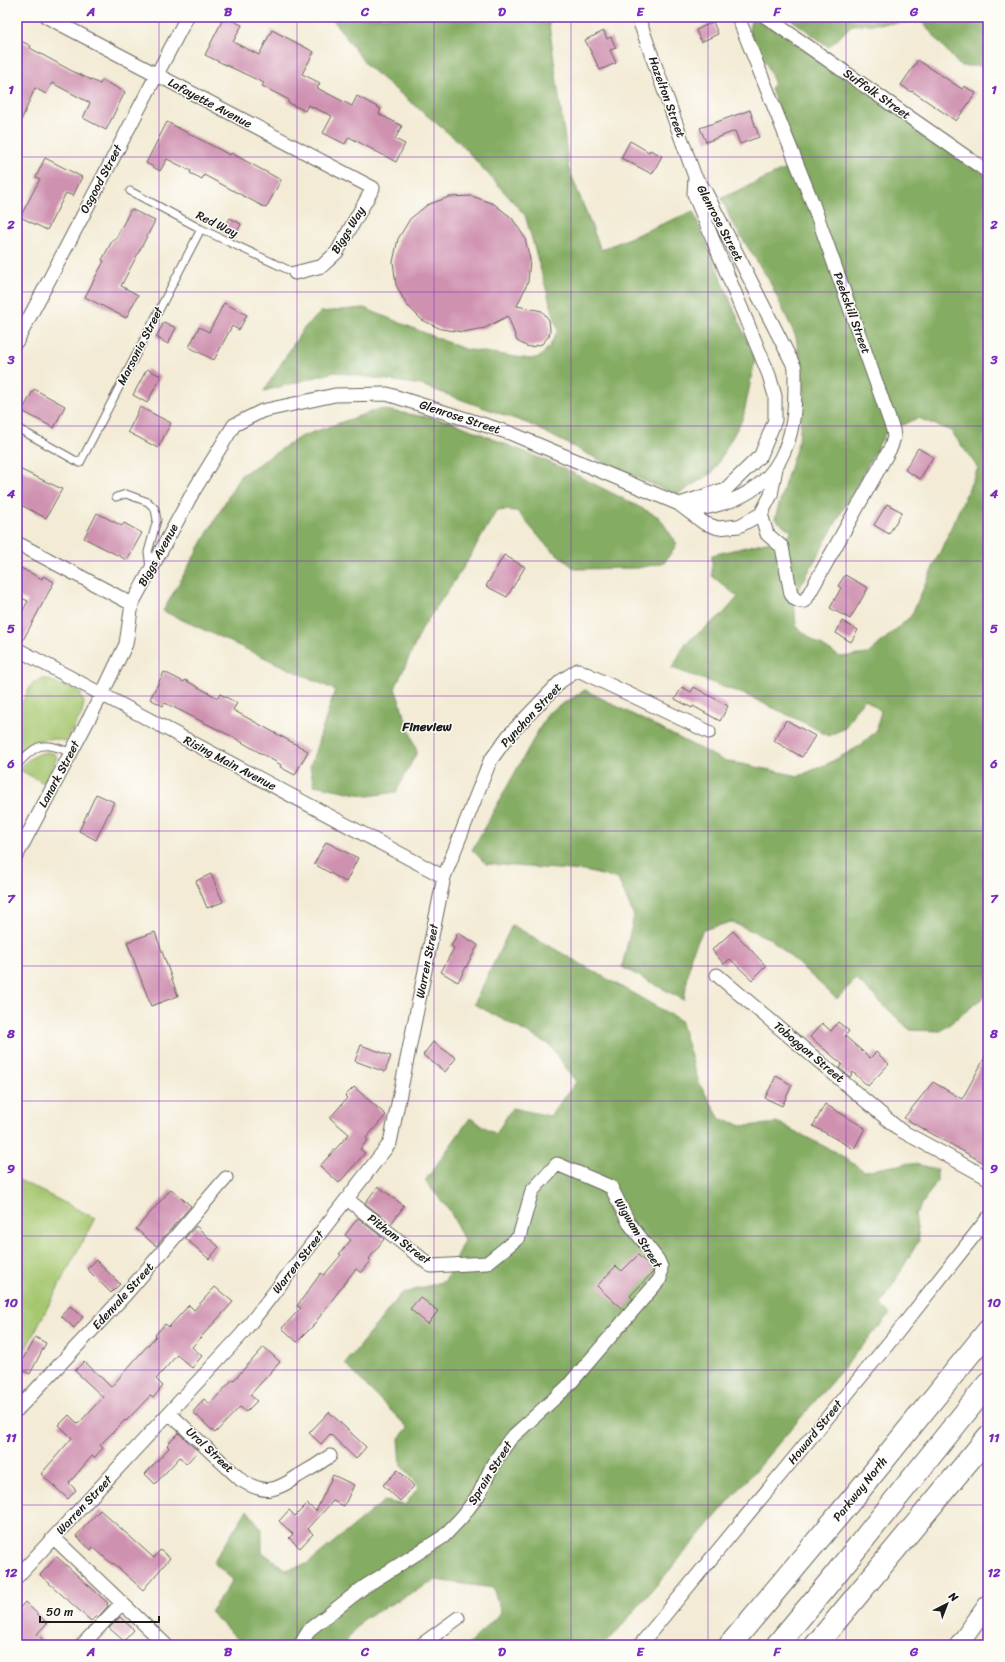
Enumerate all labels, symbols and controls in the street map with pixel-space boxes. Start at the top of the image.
text: A [86,0,95,23]
text: B [224,0,233,23]
text: C [360,0,370,23]
text: D [498,0,506,23]
text: E [636,0,645,23]
text: F [772,0,781,23]
text: G [909,0,919,23]
street label: Hazelton Street [642,53,692,141]
street label: Suffolk Street [839,62,915,126]
street label: Lafayette Avenue [164,72,256,134]
text: 1 [8,78,14,101]
text: 1 [991,78,997,101]
street label: Osgood Street [74,139,129,217]
street label: Glenrose Street [691,181,749,265]
street label: Biggs Way [325,201,372,258]
street label: Red Way [192,204,243,244]
text: 2 [6,213,15,236]
text: 2 [989,213,998,236]
street label: Peekskill Street [827,269,877,357]
street label: Marsonia Street [111,302,170,389]
text: 3 [6,348,15,371]
text: 3 [989,348,998,371]
street label: Glenrose Street [417,394,503,440]
text: 4 [6,482,16,505]
text: 4 [989,482,999,505]
street label: Biggs Avenue [132,519,185,591]
text: 5 [7,617,15,640]
text: 5 [990,617,998,640]
street label: Pynchon Street [495,677,567,753]
district label: Fineview [401,715,453,738]
street label: Rising Main Avenue [180,729,280,797]
street label: Lanark Street [32,735,86,812]
text: 6 [6,752,15,775]
text: 6 [989,752,998,775]
text: 7 [7,887,16,910]
text: 7 [990,887,999,910]
street label: Warren Street [409,921,445,1000]
street label: Toboggan Street [768,1015,850,1089]
text: 8 [6,1022,15,1045]
text: 8 [989,1022,998,1045]
text: 9 [7,1157,15,1180]
text: 9 [990,1157,998,1180]
street label: Wigwam Street [608,1193,669,1274]
street label: Pitham Street [362,1208,436,1271]
street label: Warren Street [266,1225,331,1298]
street label: Edenvale Street [86,1257,160,1335]
text: 10 [4,1291,18,1314]
text: 10 [987,1291,1001,1314]
street label: Howard Street [782,1394,849,1469]
street label: Ural Street [181,1422,239,1478]
text: 11 [5,1426,17,1449]
text: 11 [988,1426,1000,1449]
street label: Sprain Street [462,1436,519,1509]
street label: Parkway North [827,1452,893,1526]
street label: Warren Street [50,1469,119,1540]
text: 12 [4,1561,18,1584]
text: 12 [987,1561,1001,1584]
north arrow [927,1584,967,1624]
text: N [943,1587,963,1607]
scale bar [40,1598,159,1624]
text: 50 m [46,1601,73,1623]
text: A [86,1640,95,1662]
text: B [224,1640,233,1662]
text: C [360,1640,370,1662]
text: D [498,1640,506,1662]
text: E [636,1640,645,1662]
text: F [772,1640,781,1662]
text: G [909,1640,919,1662]

